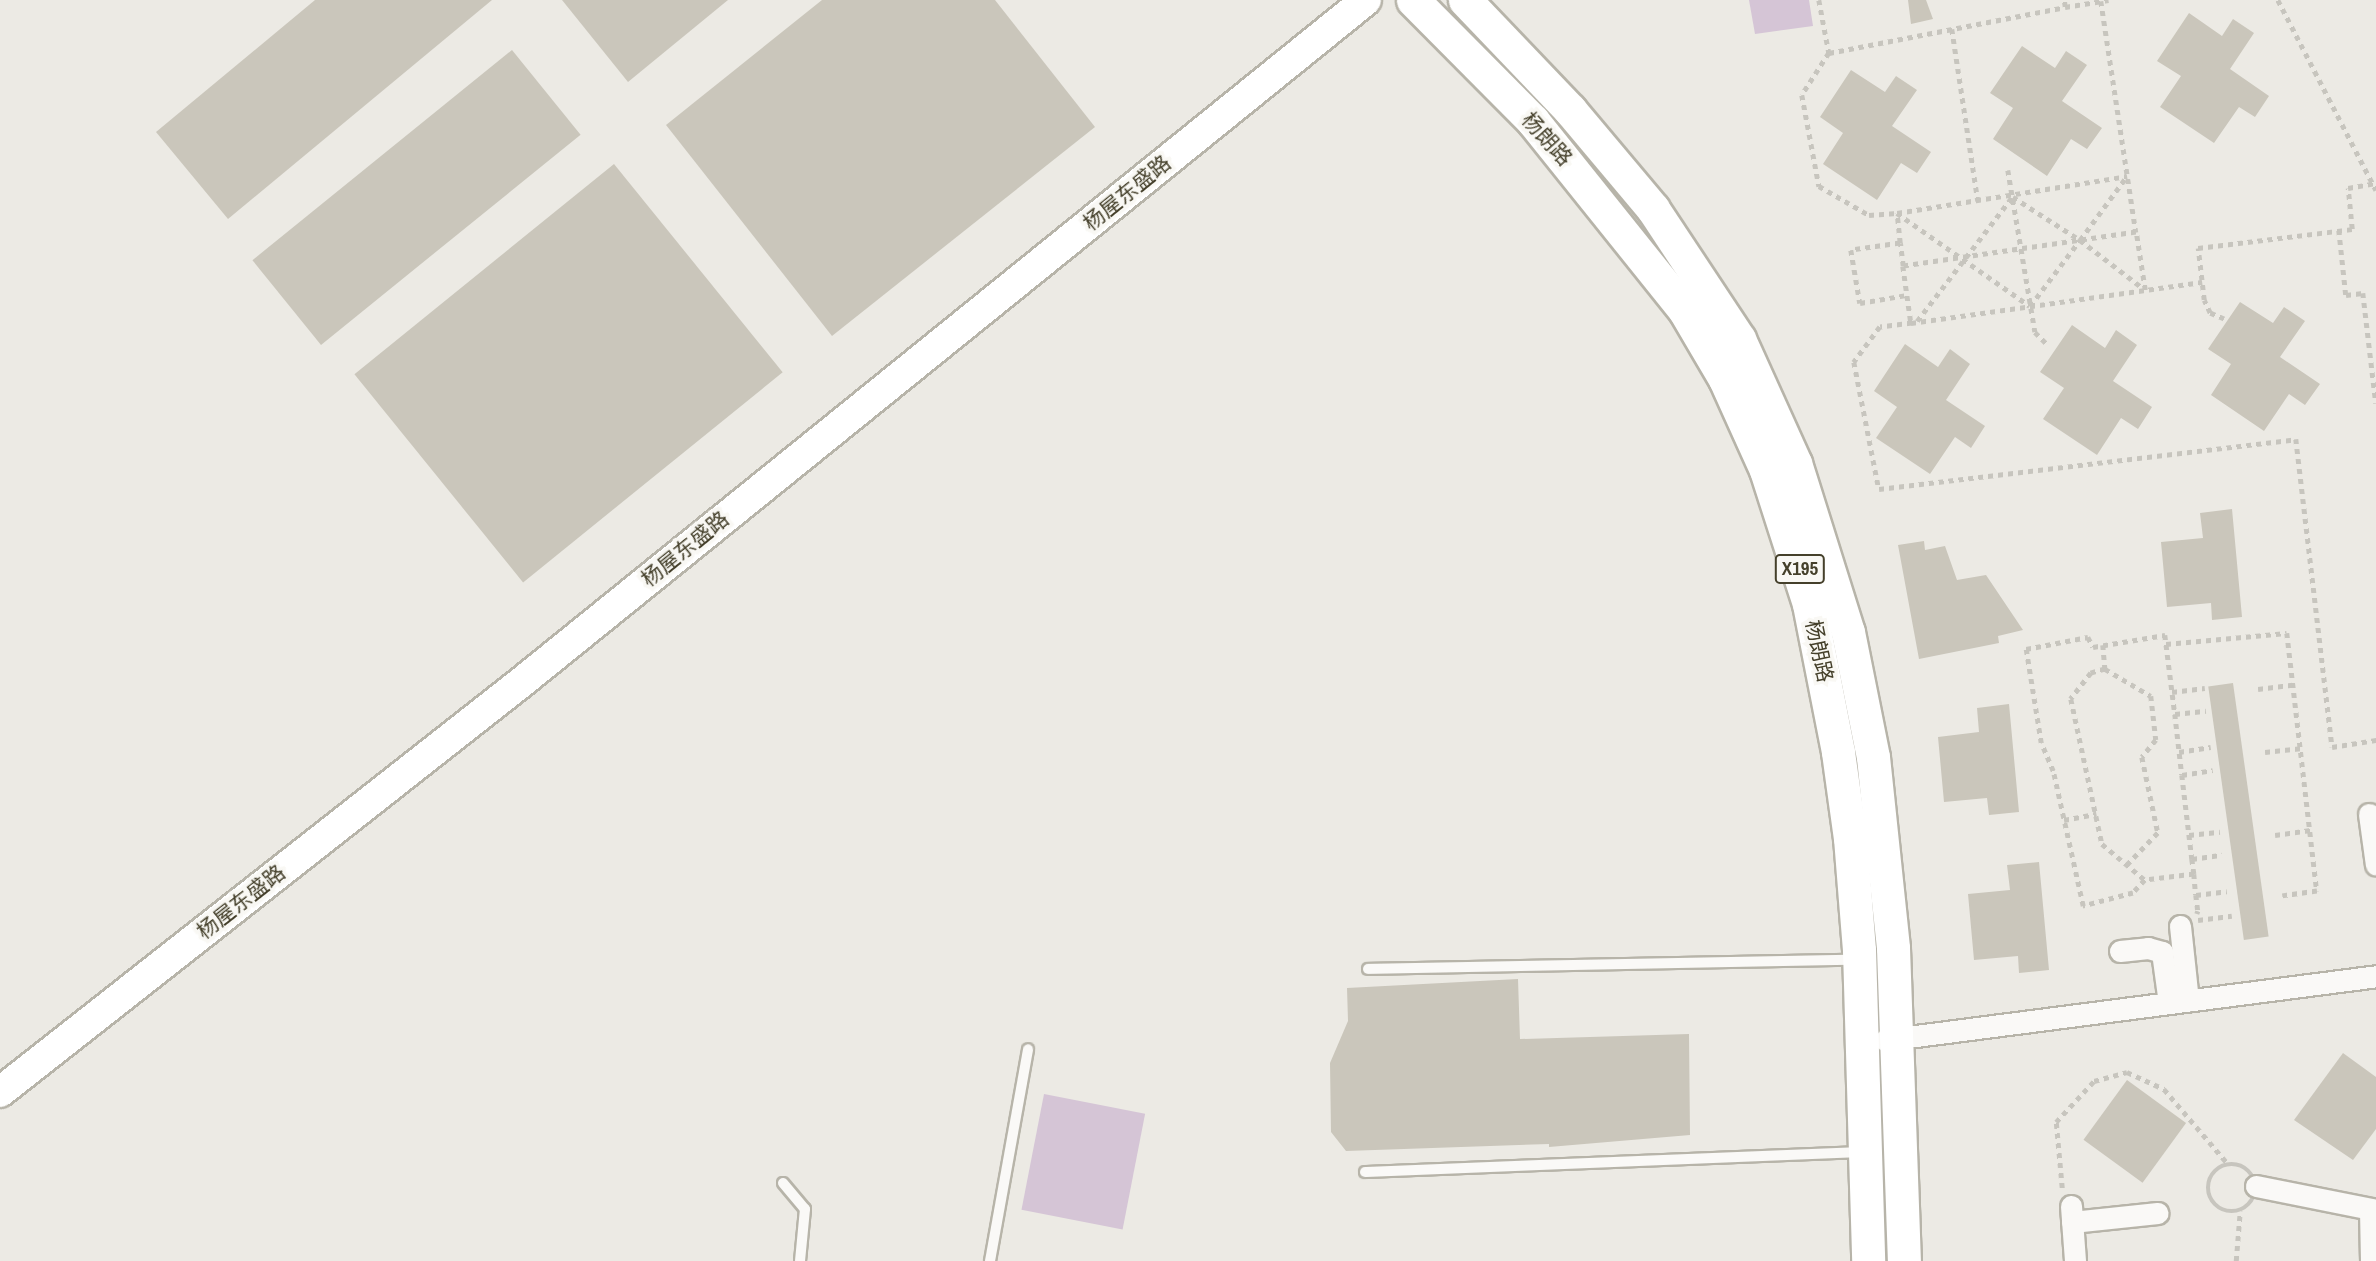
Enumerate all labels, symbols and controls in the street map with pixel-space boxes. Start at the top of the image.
street label: 杨朗路 [1517,107,1577,171]
street label: 杨屋东盛路 [1078,150,1176,236]
street label: 杨屋东盛路 [636,506,734,592]
road number: X195 [1774,554,1826,584]
street label: 杨朗路 [1800,618,1838,684]
street label: 杨屋东盛路 [192,860,290,944]

